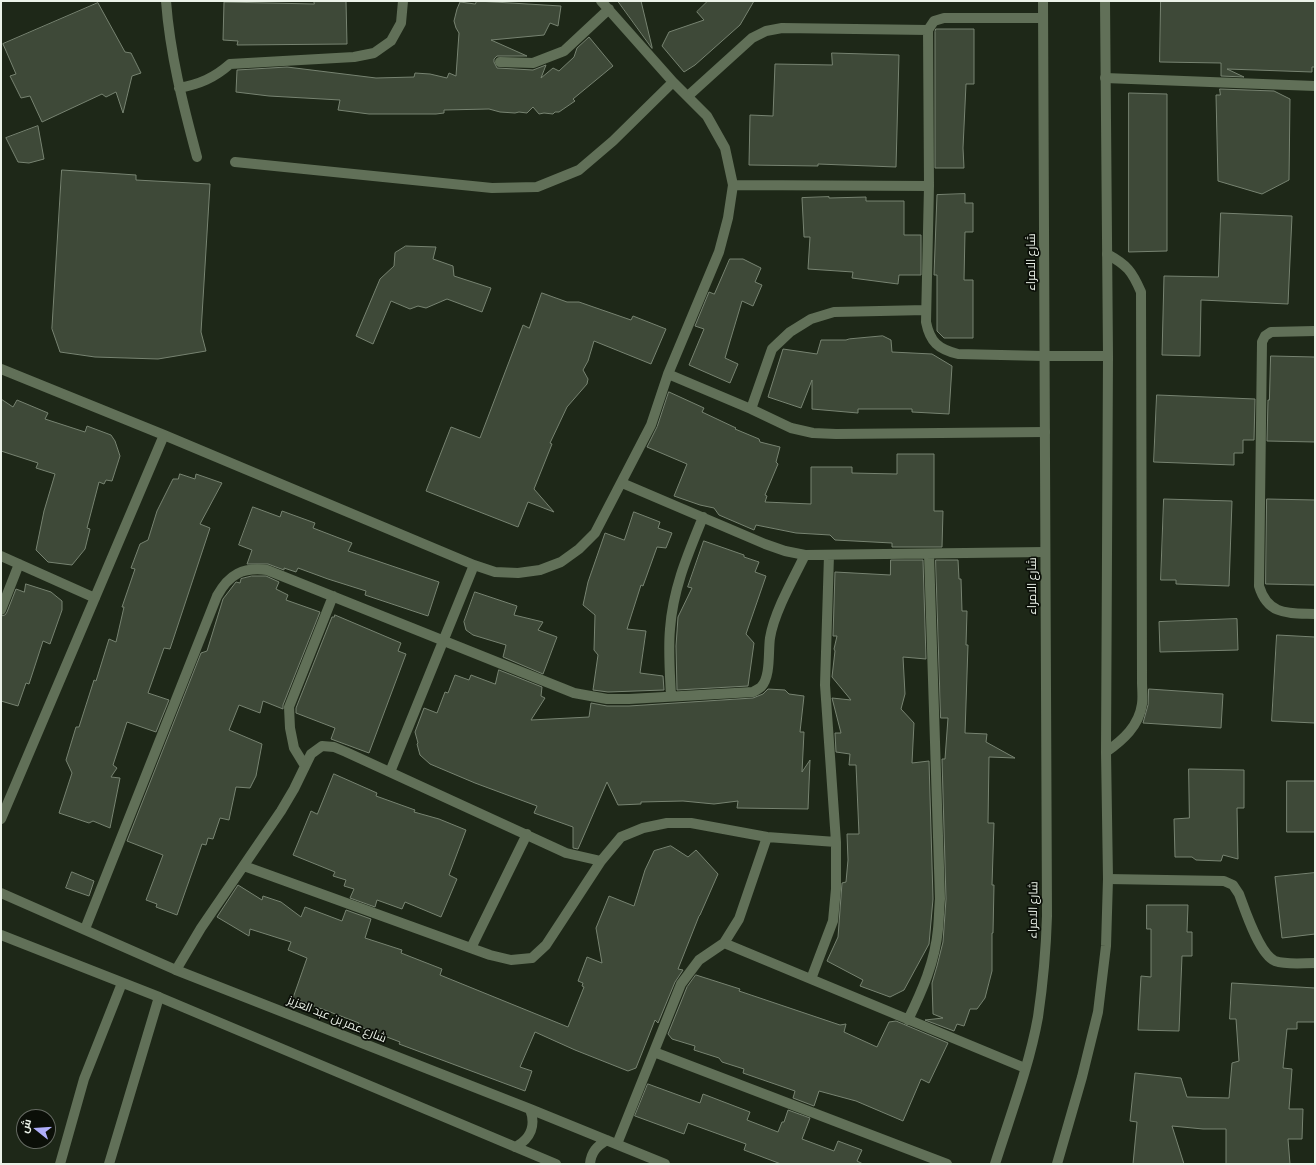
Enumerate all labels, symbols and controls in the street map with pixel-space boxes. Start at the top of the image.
street label: شارع الامراء [1024,233,1038,291]
street label: شارع الامراء [1025,557,1039,615]
street label: شارع الامراء [1025,881,1041,939]
street label: شارع عمر بن عبد العزيز [285,993,389,1045]
north arrow [16,1109,56,1149]
text: ش [17,1117,33,1134]

